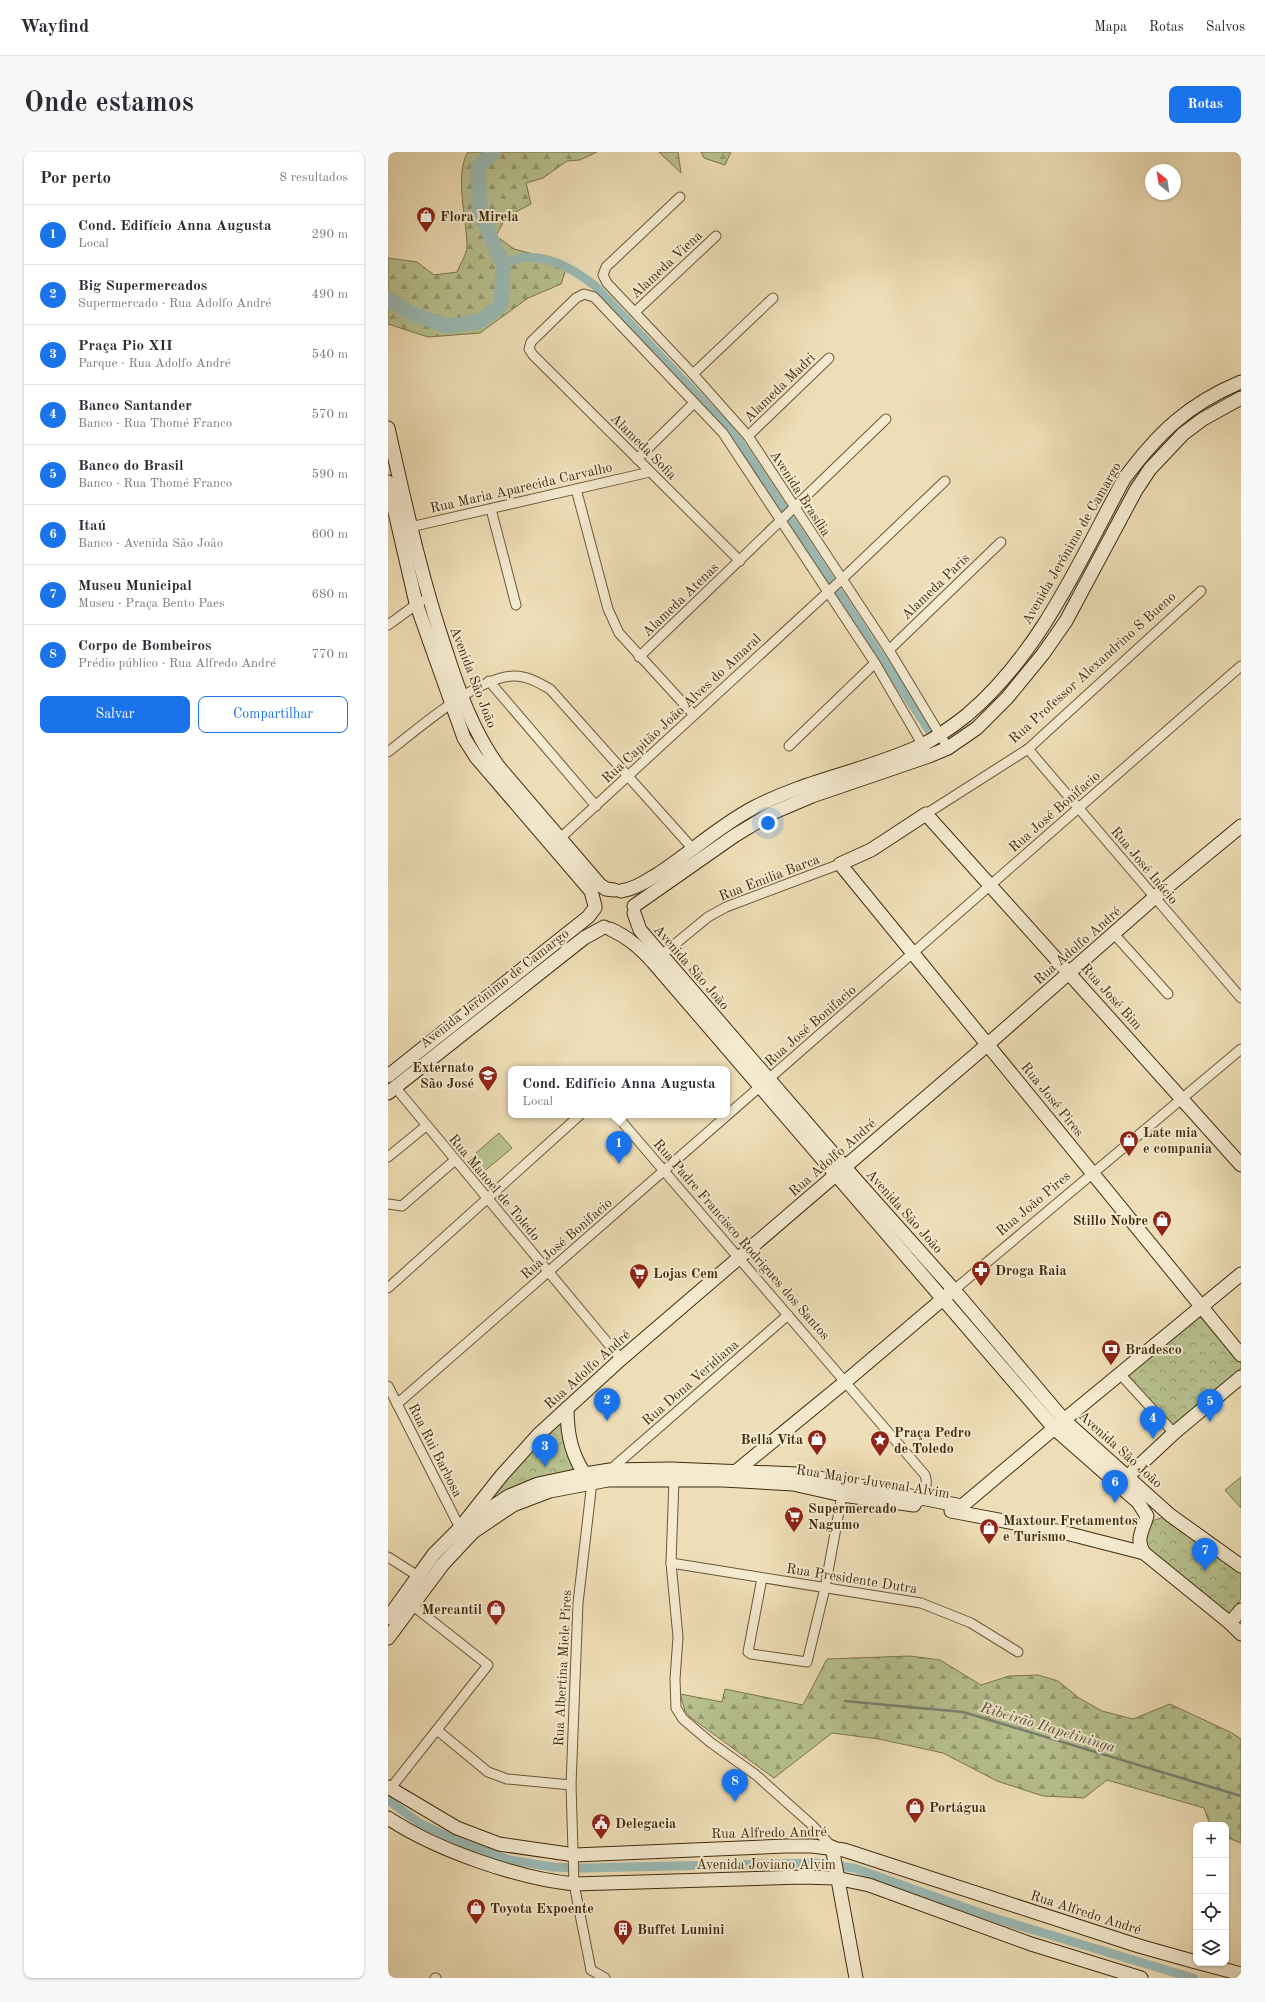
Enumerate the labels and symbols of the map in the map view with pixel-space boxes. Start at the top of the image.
north arrow [1145,164,1181,200]
shop icon: Flora Mirela [415,205,437,233]
place label: Flora Mirela [440,210,519,224]
street label: Alameda Viena [628,228,705,301]
street label: Alameda Madri [742,350,818,425]
street label: Alameda Sofia [608,411,679,482]
street label: Avenida Brasília [767,448,833,539]
street label: Rua Maria Aparecida Carvalho [429,460,614,516]
street label: Avenida Jerônimo de Camargo [1020,460,1124,627]
street label: Alameda Paris [899,551,972,622]
street label: Alameda Atenas [640,560,721,639]
street label: Rua Professor Alexandrino S Bueno [1007,589,1179,746]
street label: Avenida São João [447,625,499,730]
street label: Rua Capitão João Alves do Amaral [600,631,764,786]
street label: Rua José Bonifacio [1006,769,1103,855]
your location [758,813,778,833]
street label: Rua José Inácio [1108,824,1181,907]
street label: Rua Emilia Barca [717,852,822,904]
street label: Rua Adolfo André [1031,904,1124,987]
street label: Avenida São João [651,923,732,1013]
street label: Avenida Jerônimo de Camargo [418,926,572,1051]
street label: Rua José Bim [1078,961,1145,1033]
street label: Rua José Bonifacio [762,983,859,1069]
street label: Rua José Pires [1018,1060,1086,1139]
place label: Externato São José [412,1061,474,1091]
school or university icon: Externato São José [477,1064,499,1092]
street label: Rua Adolfo André [786,1116,879,1199]
place label: Late mia e compania [1143,1126,1212,1156]
shop icon: Late mia e compania [1118,1129,1140,1157]
pin: 1 [606,1131,632,1164]
street label: Rua Manoel de Toledo [446,1132,543,1243]
street label: Rua Padre Francisco Rodrigues dos Santos [650,1137,832,1343]
street label: Avenida São João [863,1167,945,1256]
street label: Rua João Pires [994,1169,1073,1239]
street label: Rua José Bonifacio [518,1196,615,1282]
shop icon: Stillo Nobre [1151,1209,1173,1237]
place label: Stillo Nobre [1073,1214,1148,1228]
pharmacy icon: Droga Raia [970,1259,992,1287]
supermarket icon: Lojas Cem [628,1262,650,1290]
place label: Droga Raia [995,1264,1067,1278]
place label: Lojas Cem [653,1267,718,1281]
street label: Rua Adolfo André [542,1328,633,1412]
street label: Rua Dona Veridiana [640,1337,742,1428]
bank icon: Bradesco [1100,1338,1122,1366]
place label: Bradesco [1125,1343,1182,1357]
pin: 2 [594,1388,620,1421]
pin: 5 [1197,1389,1223,1422]
street label: Rua Rui Barbosa [405,1401,465,1500]
pin: 4 [1140,1406,1166,1439]
street label: Avenida São João [1076,1409,1165,1491]
place label: Praça Pedro de Toledo [894,1426,971,1456]
shop icon: Bella Vita [806,1428,828,1456]
place icon: Praça Pedro de Toledo [869,1429,891,1457]
place label: Bella Vita [741,1433,803,1447]
pin: 3 [532,1434,558,1467]
street label: Rua Major Juvenal Alvim [795,1463,951,1501]
pin: 6 [1102,1470,1128,1503]
place label: Supermercado Nagumo [808,1502,897,1532]
supermarket icon: Supermercado Nagumo [783,1505,805,1533]
place label: Maxtour Fretamentos e Turismo [1003,1514,1138,1544]
shop icon: Maxtour Fretamentos e Turismo [978,1517,1000,1545]
pin: 7 [1192,1538,1218,1571]
street label: Rua Presidente Dutra [785,1562,918,1596]
street label: Rua Albertina Miele Pires [552,1589,574,1747]
shop icon: Mercantil [485,1598,507,1626]
place label: Mercantil [422,1603,482,1617]
water label: Ribeirão Itapetininga [977,1700,1117,1756]
pin: 8 [722,1769,748,1802]
shop icon: Portágua [904,1796,926,1824]
place label: Portágua [929,1801,986,1815]
public building icon: Delegacia [590,1812,612,1840]
place label: Delegacia [615,1817,676,1831]
street label: Rua Alfredo André [711,1825,827,1841]
street label: Avenida Joviano Alvim [696,1858,836,1872]
street label: Rua Alfredo André [1029,1888,1143,1937]
shop icon: Toyota Expoente [465,1897,487,1925]
place label: Toyota Expoente [490,1902,594,1916]
building icon: Buffet Lumini [612,1918,634,1946]
place label: Buffet Lumini [637,1923,724,1937]

